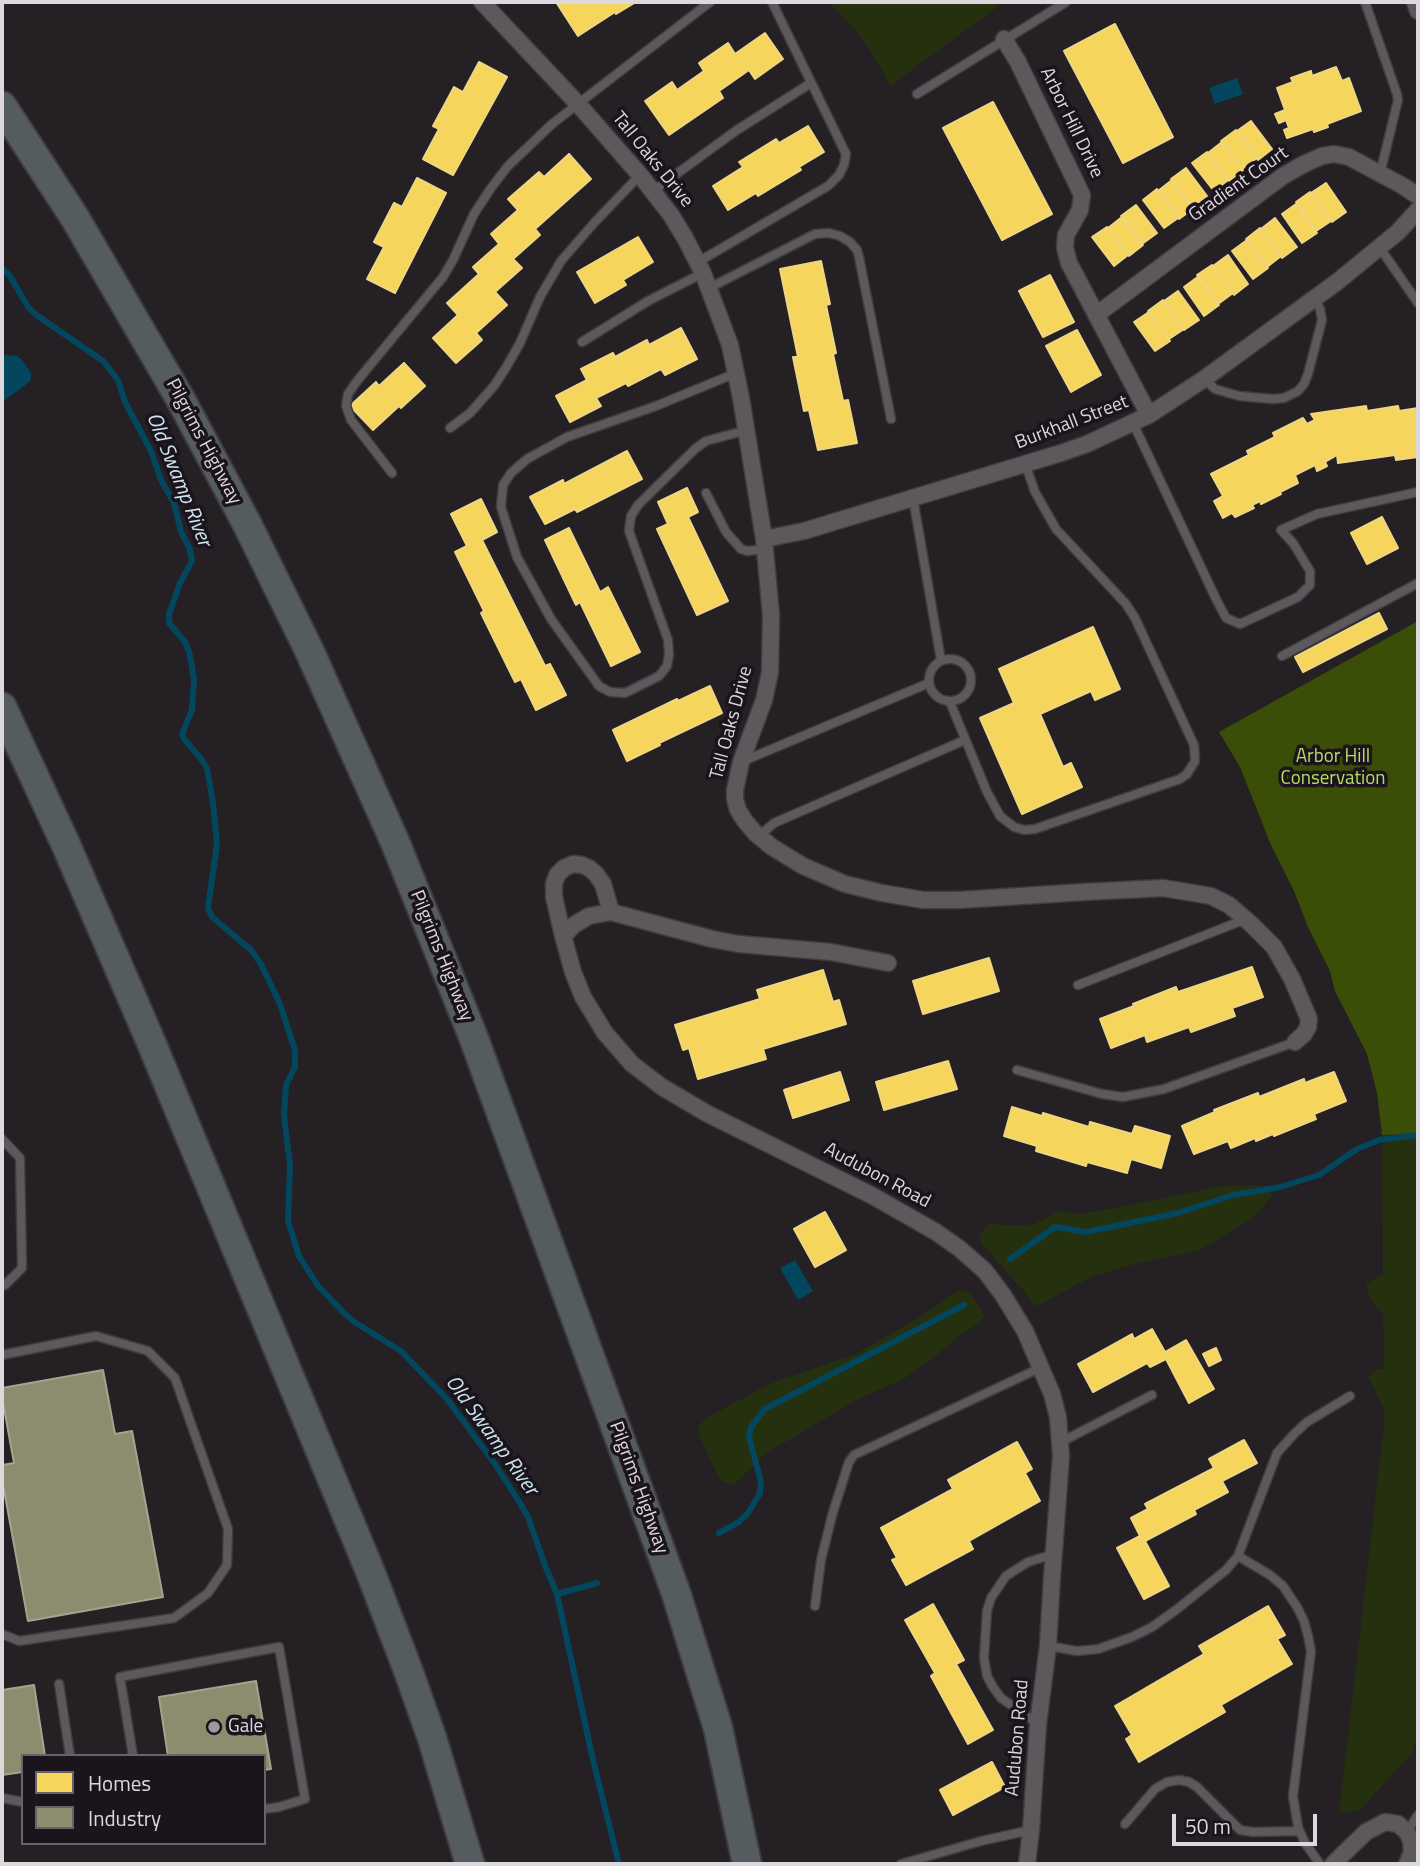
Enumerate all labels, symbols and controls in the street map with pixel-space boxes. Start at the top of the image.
street label: Arbor Hill Drive [1034,64,1108,182]
street label: Tall Oaks Drive [606,108,698,212]
street label: Gradient Court [1185,142,1293,228]
street label: Pilgrims Highway [160,375,246,509]
street label: Burkhall Street [1012,391,1132,455]
water label: Old Swamp River [140,409,216,551]
street label: Tall Oaks Drive [706,664,758,782]
park label: Arbor Hill Conservation [1281,746,1385,790]
street label: Pilgrims Highway [404,887,478,1025]
street label: Audubon Road [820,1138,934,1214]
water label: Old Swamp River [439,1371,543,1501]
street label: Pilgrims Highway [604,1419,672,1557]
street label: Audubon Road [1002,1679,1034,1797]
place label: Gale [228,1716,263,1738]
marker: Gale [206,1719,222,1735]
legend [21,1754,266,1845]
text: Homes [88,1767,151,1799]
scale bar [1175,1800,1320,1844]
text: Industry [88,1802,161,1834]
text: 50 m [1185,1810,1231,1842]

